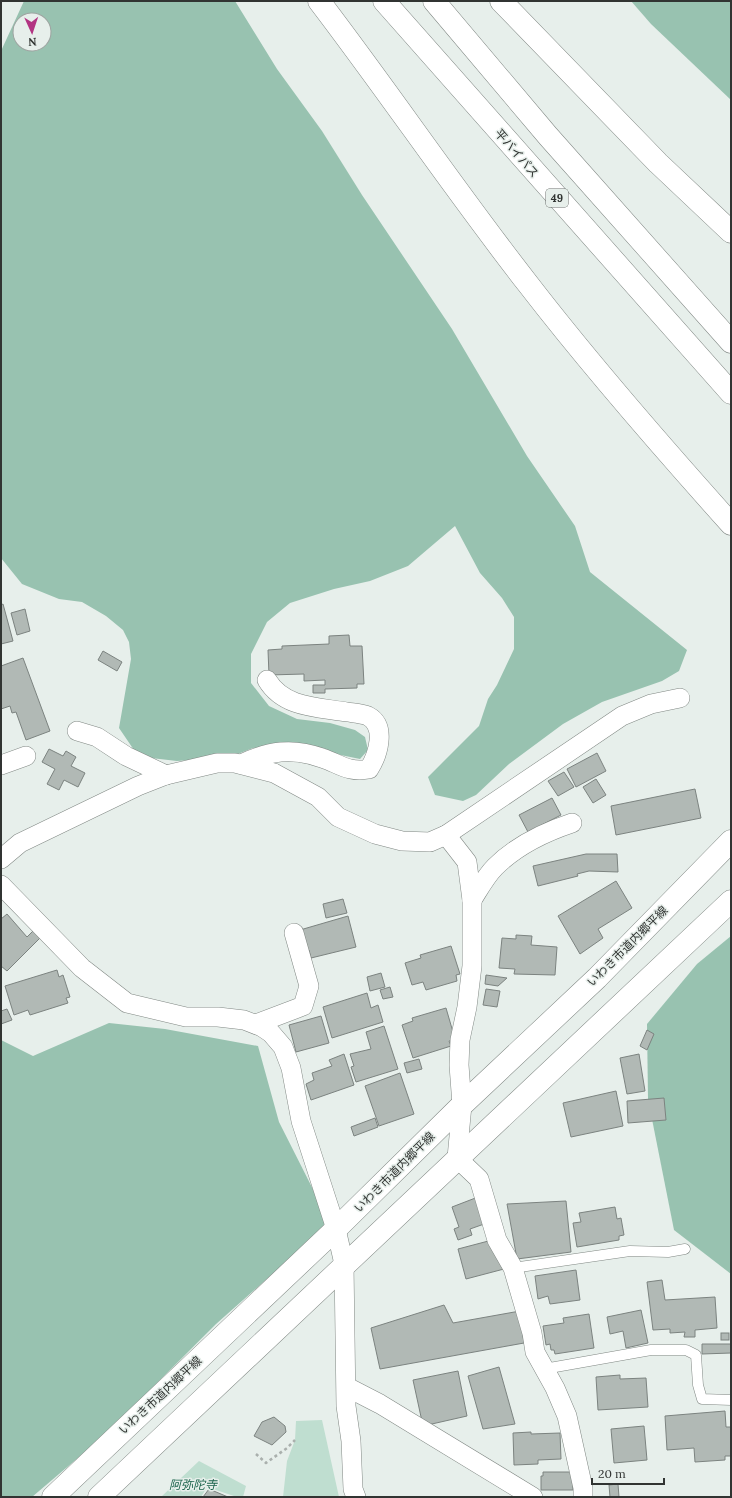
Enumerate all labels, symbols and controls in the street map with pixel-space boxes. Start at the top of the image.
north arrow [12,12,52,52]
text: N [27,35,37,49]
street label: 平バイパス [492,126,542,180]
road number: 49 [546,189,568,207]
street label: いわき市道内郷平線 [584,903,670,989]
street label: いわき市道内郷平線 [351,1129,437,1215]
street label: いわき市道内郷平線 [115,1353,205,1437]
scale bar [592,1460,664,1486]
text: 20 m [598,1466,626,1481]
park label: 阿弥陀寺 [169,1477,218,1492]

